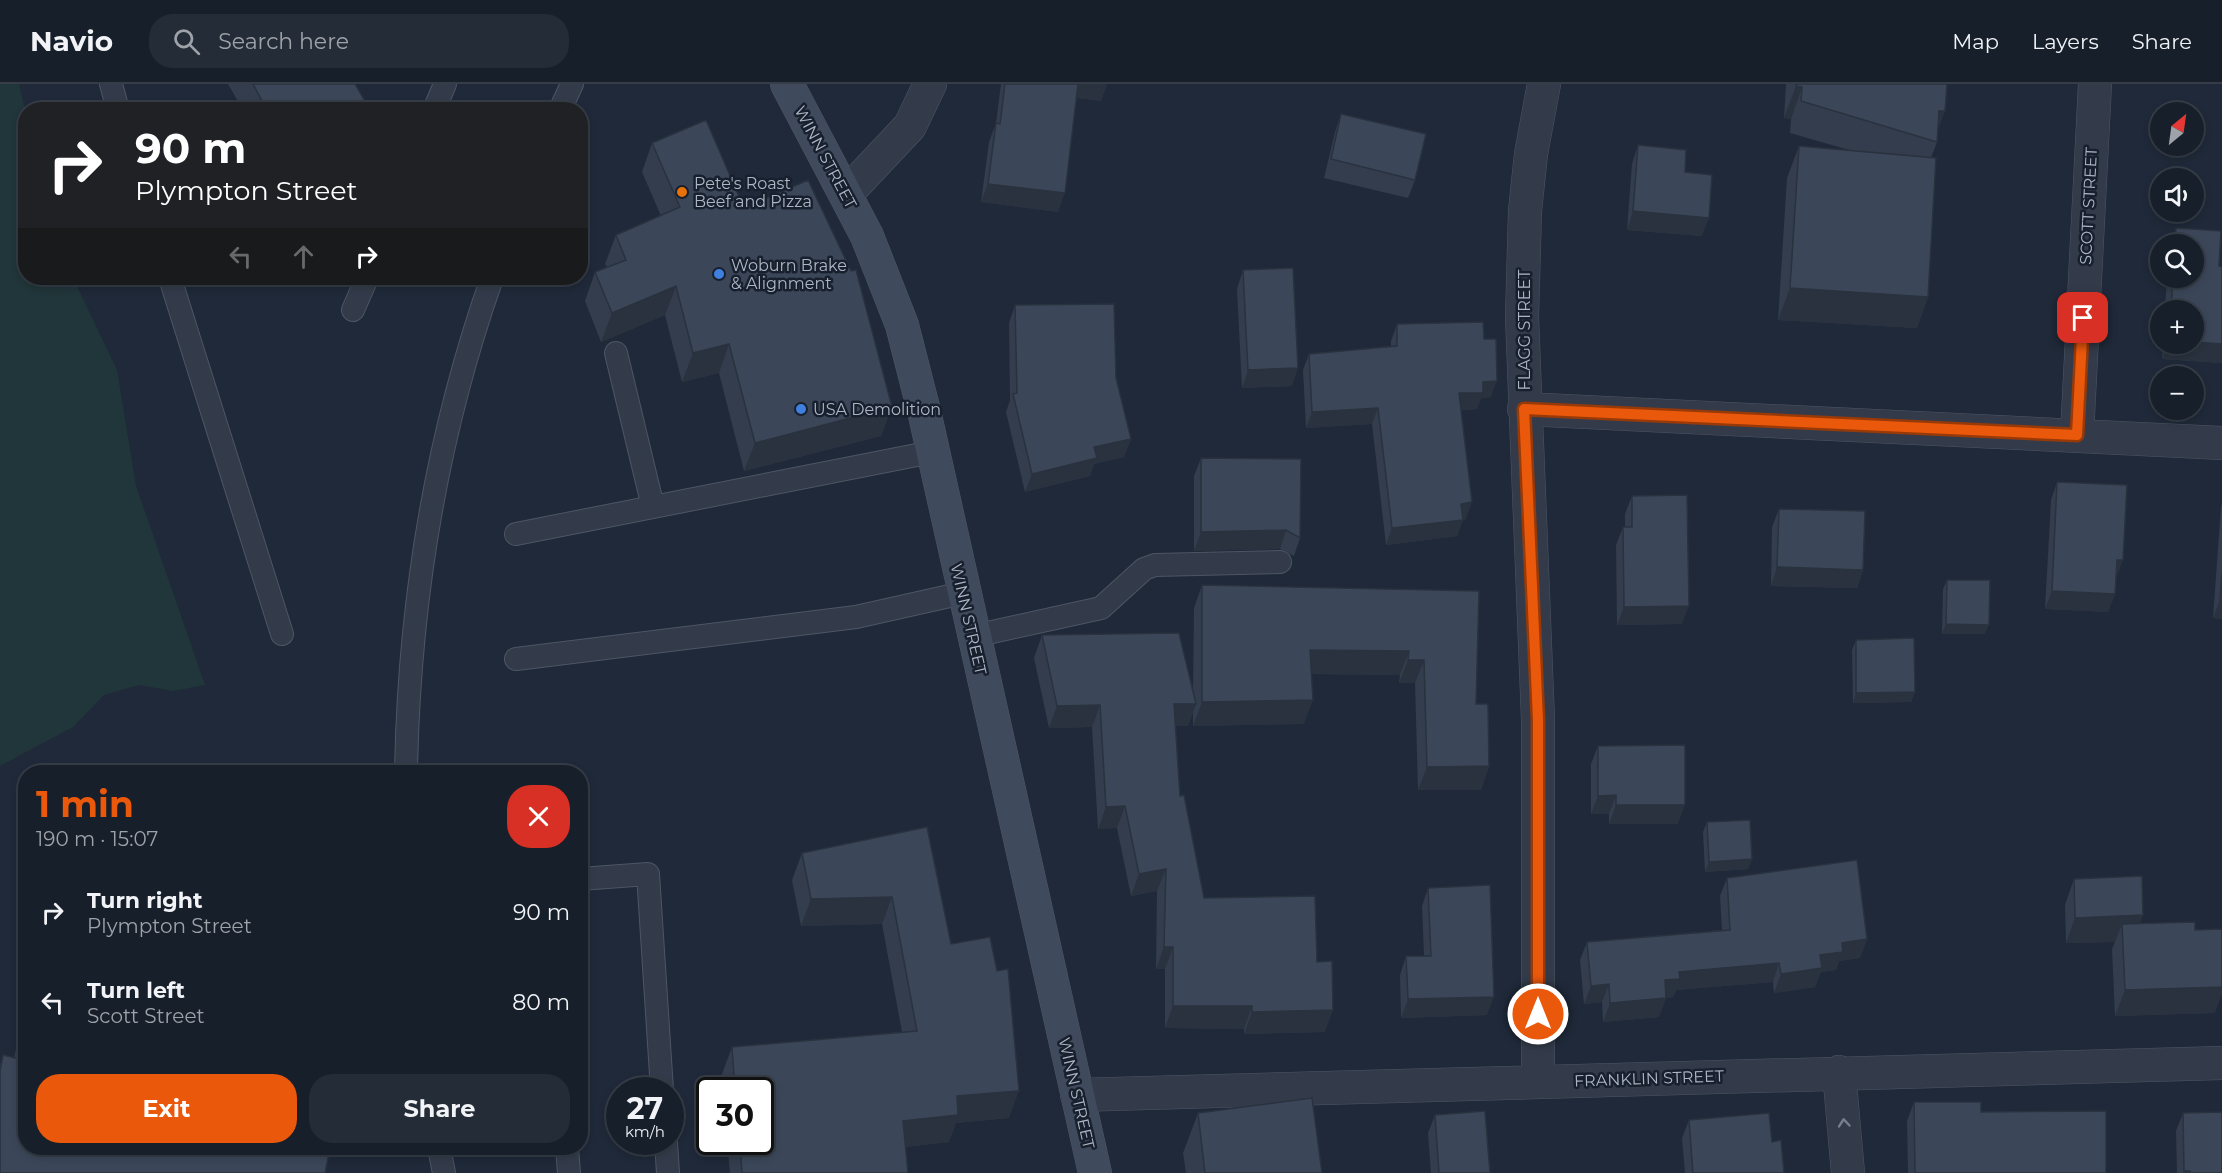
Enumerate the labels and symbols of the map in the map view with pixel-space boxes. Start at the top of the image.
north arrow [2150,102,2204,156]
street label: WINN STREET [791,103,861,213]
street label: SCOTT STREET [2076,146,2101,265]
place label: Pete's Roast Beef and Pizza [694,174,812,211]
marker: Pete's Roast Beef and Pizza [675,185,689,199]
place label: Woburn Brake & Alignment [731,256,847,293]
marker: Woburn Brake & Alignment [712,267,726,281]
street label: FLAGG STREET [1515,269,1534,390]
pin [2057,292,2108,343]
place label: USA Demolition [813,400,941,419]
marker: USA Demolition [794,402,808,416]
street label: WINN STREET [946,562,991,677]
position arrow [1506,982,1570,1046]
street label: WINN STREET [1054,1036,1099,1151]
street label: FRANKLIN STREET [1574,1066,1725,1091]
speed limit sign: 30 [696,1077,774,1155]
one-way arrow [1837,1118,1850,1127]

